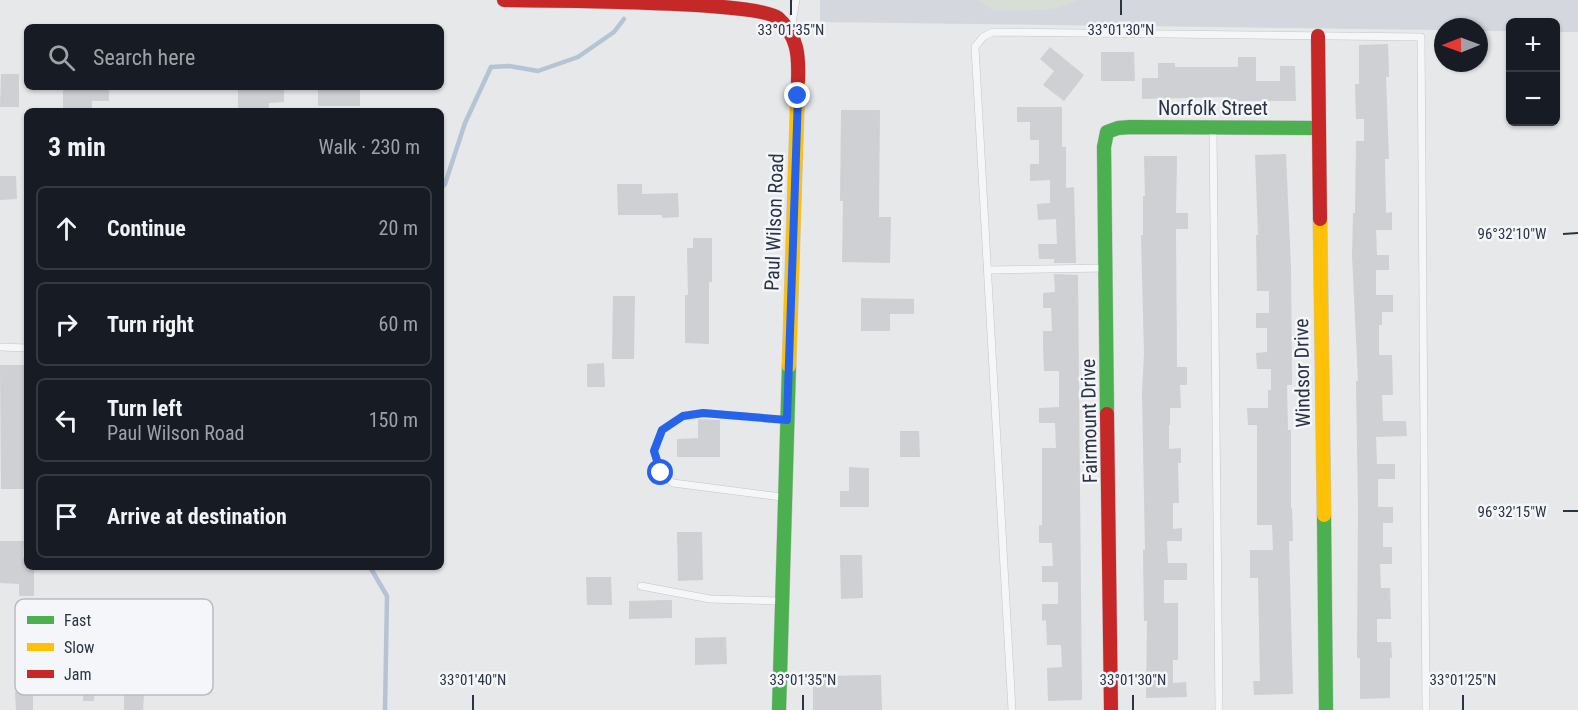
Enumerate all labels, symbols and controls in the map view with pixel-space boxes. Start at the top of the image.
north arrow [1434,18,1488,72]
map controls [1506,18,1560,126]
button: + [1506,18,1560,72]
text: 33°01'35"N [758,21,824,39]
text: 33°01'30"N [1088,21,1154,39]
search box [24,24,444,90]
icon: search [45,41,78,74]
text: Search here [93,45,195,70]
button: − [1506,72,1560,126]
route end [784,82,810,108]
street label: Norfolk Street [1158,96,1268,120]
text: 3 min [48,132,106,162]
text: Walk · 230 m [319,135,420,159]
street label: Paul Wilson Road [760,153,788,291]
icon: ahead [50,212,83,245]
text: Continue [107,216,186,241]
text: 20 m [379,216,418,240]
text: 96°32'10"W [1478,225,1547,243]
icon: right [50,308,83,341]
text: Turn right [107,312,194,337]
text: 60 m [379,312,418,336]
street label: Windsor Drive [1289,318,1315,428]
street label: Fairmount Drive [1076,359,1102,483]
text: Turn left [107,396,182,421]
icon: left [50,404,83,437]
text: 150 m [369,408,418,432]
text: Paul Wilson Road [107,421,244,445]
route start [647,459,673,485]
icon: arrive [50,500,83,533]
text: 96°32'15"W [1478,503,1547,521]
text: Arrive at destination [107,504,287,529]
legend [15,599,213,695]
text: Fast [64,611,91,630]
text: Slow [64,638,94,657]
text: Jam [64,665,91,684]
text: 33°01'40"N [440,671,506,689]
text: 33°01'35"N [770,671,836,689]
text: 33°01'30"N [1100,671,1166,689]
text: 33°01'25"N [1430,671,1496,689]

